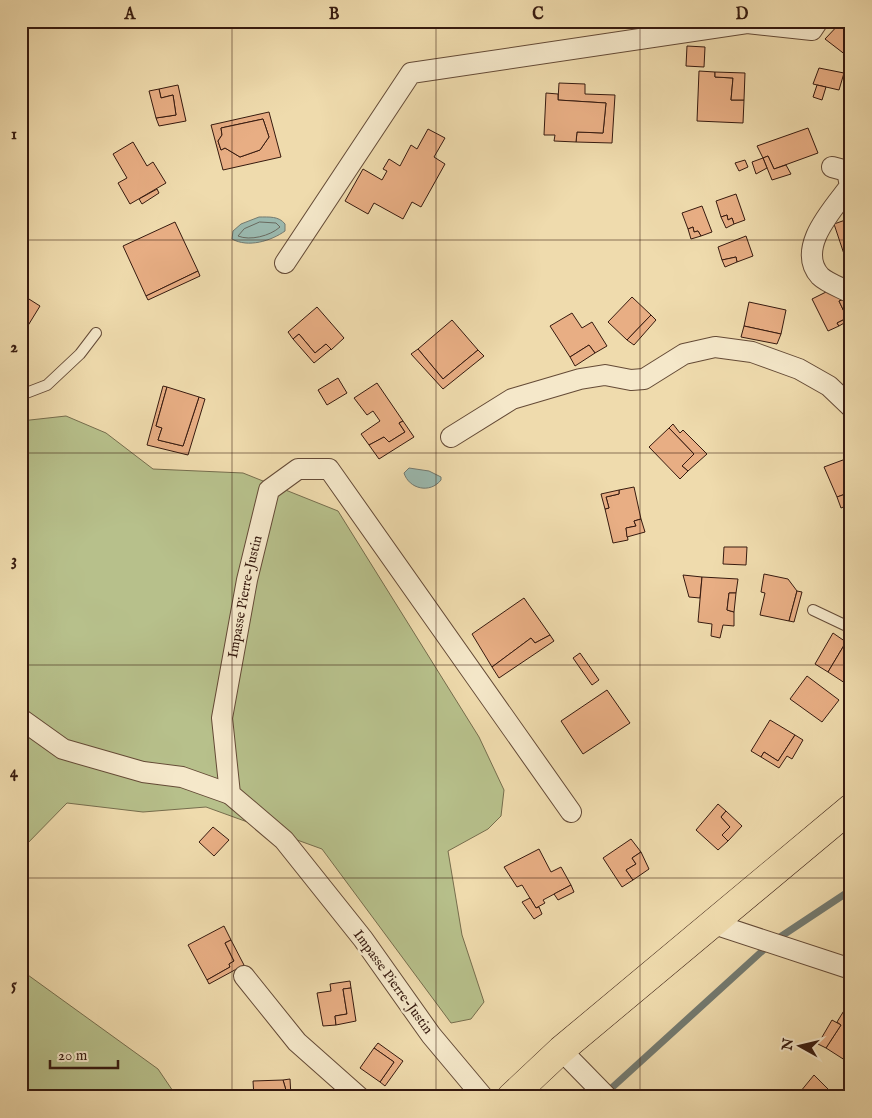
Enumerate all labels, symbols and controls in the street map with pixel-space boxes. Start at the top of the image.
text: A [124,5,137,25]
text: B [329,5,340,25]
text: C [532,5,544,25]
text: D [736,5,749,25]
text: 1 [11,125,17,145]
text: 2 [10,338,18,358]
street label: Impasse Pierre-Justin [224,533,267,660]
text: 3 [11,551,17,571]
text: 4 [10,763,19,783]
street label: Impasse Pierre-Justin [349,926,437,1038]
text: 5 [11,976,17,996]
north arrow [774,1020,824,1070]
text: N [778,1037,798,1053]
scale bar [50,1038,118,1070]
text: 20 m [58,1046,88,1065]

